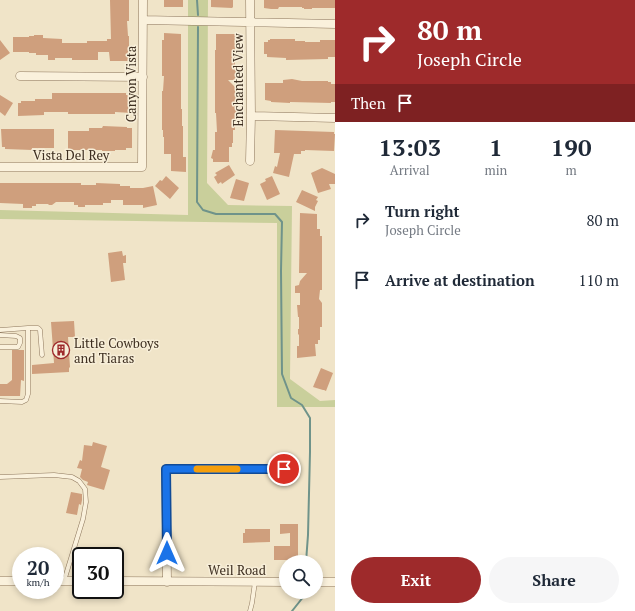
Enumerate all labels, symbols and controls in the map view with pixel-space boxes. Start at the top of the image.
text: 80 m [417,11,482,48]
icon: right [351,16,403,68]
street label: Enchanted View [229,33,247,127]
street label: Canyon Vista [122,45,140,122]
text: Joseph Circle [417,47,522,71]
icon: arrive [394,92,416,114]
text: Then [351,93,386,113]
text: 13:03 [378,131,441,163]
text: 1 [489,131,503,163]
text: 190 [551,131,591,163]
street label: Vista Del Rey [33,146,110,164]
text: Arrival [390,161,430,179]
text: min [484,161,507,179]
text: m [566,161,577,179]
text: Turn right [385,201,460,221]
icon: right [351,209,373,231]
text: 80 m [586,210,619,230]
text: Joseph Circle [385,221,461,239]
icon: arrive [351,269,373,291]
text: Arrive at destination [385,270,535,290]
text: 110 m [578,270,619,290]
place label: Little Cowboys and Tiaras [74,334,159,367]
building icon: Little Cowboys and Tiaras [51,340,71,360]
pin [267,452,301,486]
icon: arrive [273,458,295,480]
position arrow [146,532,188,574]
speed limit sign: 30 [72,547,124,599]
text: 20 [27,554,49,581]
map controls [279,555,323,599]
button: search [279,555,323,599]
button: Exit [351,557,481,603]
button: Share [489,557,619,603]
street label: Weil Road [208,561,266,579]
text: km/h [26,576,50,589]

